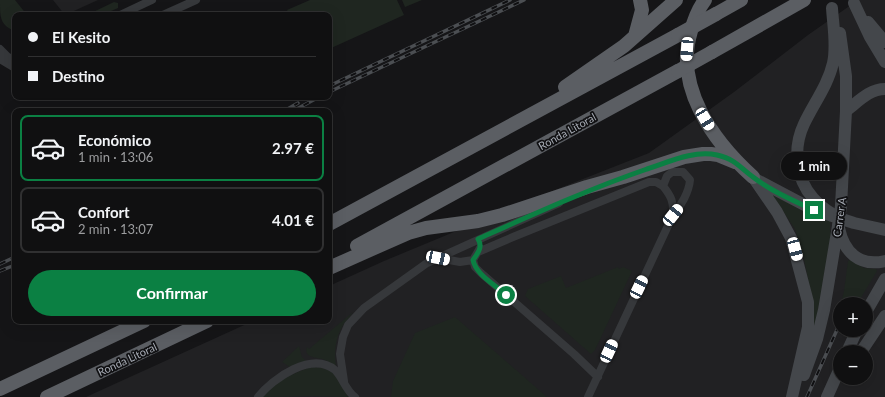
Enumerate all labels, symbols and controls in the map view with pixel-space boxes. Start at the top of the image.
text: El Kesito [52,28,110,46]
car [680,37,694,61]
text: Destino [52,67,105,85]
car [694,106,716,132]
street label: Ronda Litoral [536,110,598,152]
icon: car [30,130,66,166]
text: Económico [78,131,151,149]
text: 2.97 € [272,139,314,157]
text: 1 min · 13:06 [78,149,153,165]
callout: 1 min [781,152,847,180]
text: 1 min [798,158,830,174]
street label: Carrer A [830,196,848,238]
route end [805,201,823,219]
icon: car [30,202,66,238]
car [661,202,685,228]
text: Confort [78,203,130,221]
text: 4.01 € [272,211,314,229]
text: 2 min · 13:07 [78,221,153,237]
car [786,236,804,262]
car [425,250,451,266]
button: Confirmar [28,270,316,316]
car [628,274,650,300]
route start [497,286,515,304]
map controls [833,297,873,385]
button: + [833,297,873,337]
car [598,338,620,364]
street label: Ronda Litoral [95,340,159,378]
button: − [833,345,873,385]

